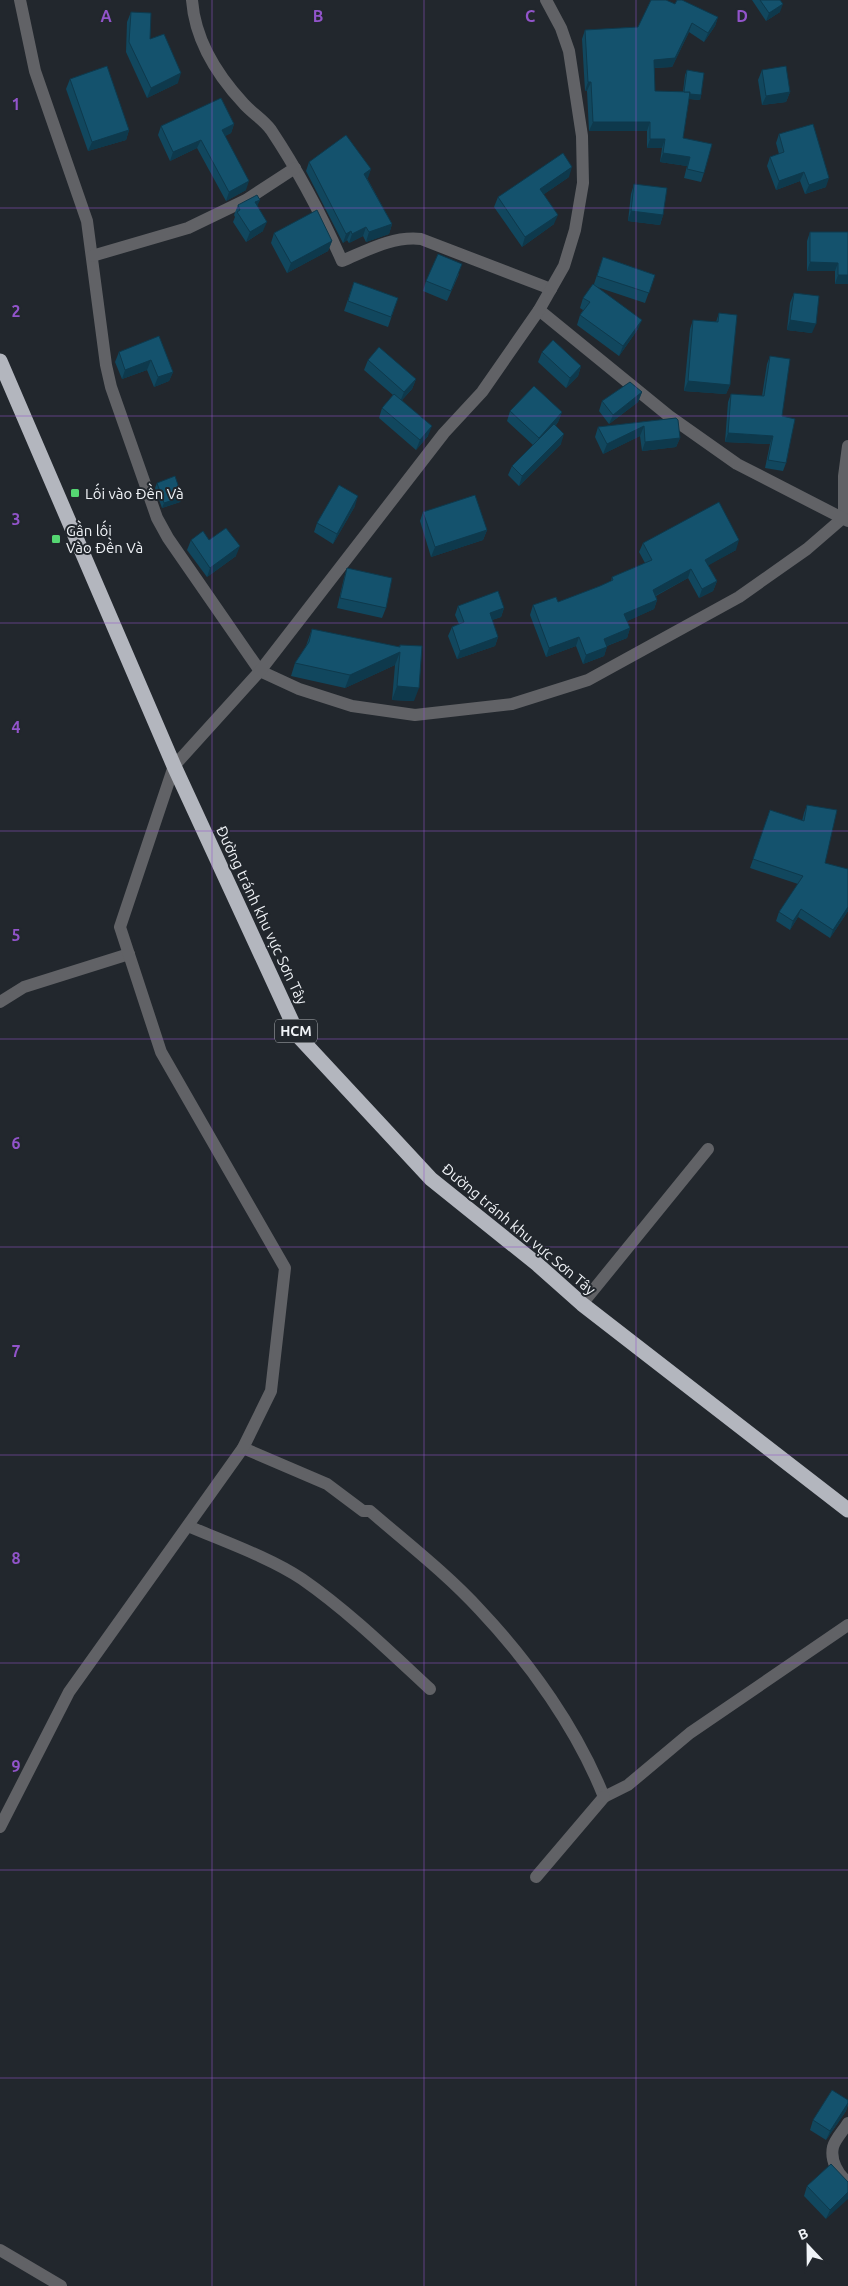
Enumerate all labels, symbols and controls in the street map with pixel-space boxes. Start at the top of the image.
text: A [100,7,112,25]
text: B [313,7,323,25]
text: C [525,7,535,25]
text: D [736,7,748,25]
text: 1 [11,95,21,113]
text: 2 [11,302,21,320]
place label: Lối vào Đền Và [85,483,184,502]
marker: Lối vào Đền Và [69,487,81,499]
text: 3 [11,510,21,528]
place label: Gần lối Vào Đền Và [66,520,143,556]
marker: Gần lối Vào Đền Và [50,533,62,545]
text: 4 [11,718,21,736]
street label: Đường tránh khu vực Sơn Tây [213,823,311,1007]
text: 5 [11,926,21,944]
road number: HCM [275,1019,317,1042]
text: 6 [11,1134,21,1152]
street label: Đường tránh khu vực Sơn Tây [439,1160,599,1298]
text: 7 [11,1342,21,1360]
text: 8 [11,1549,21,1567]
text: 9 [11,1757,21,1775]
north arrow [783,2221,833,2271]
text: B [796,2225,810,2243]

